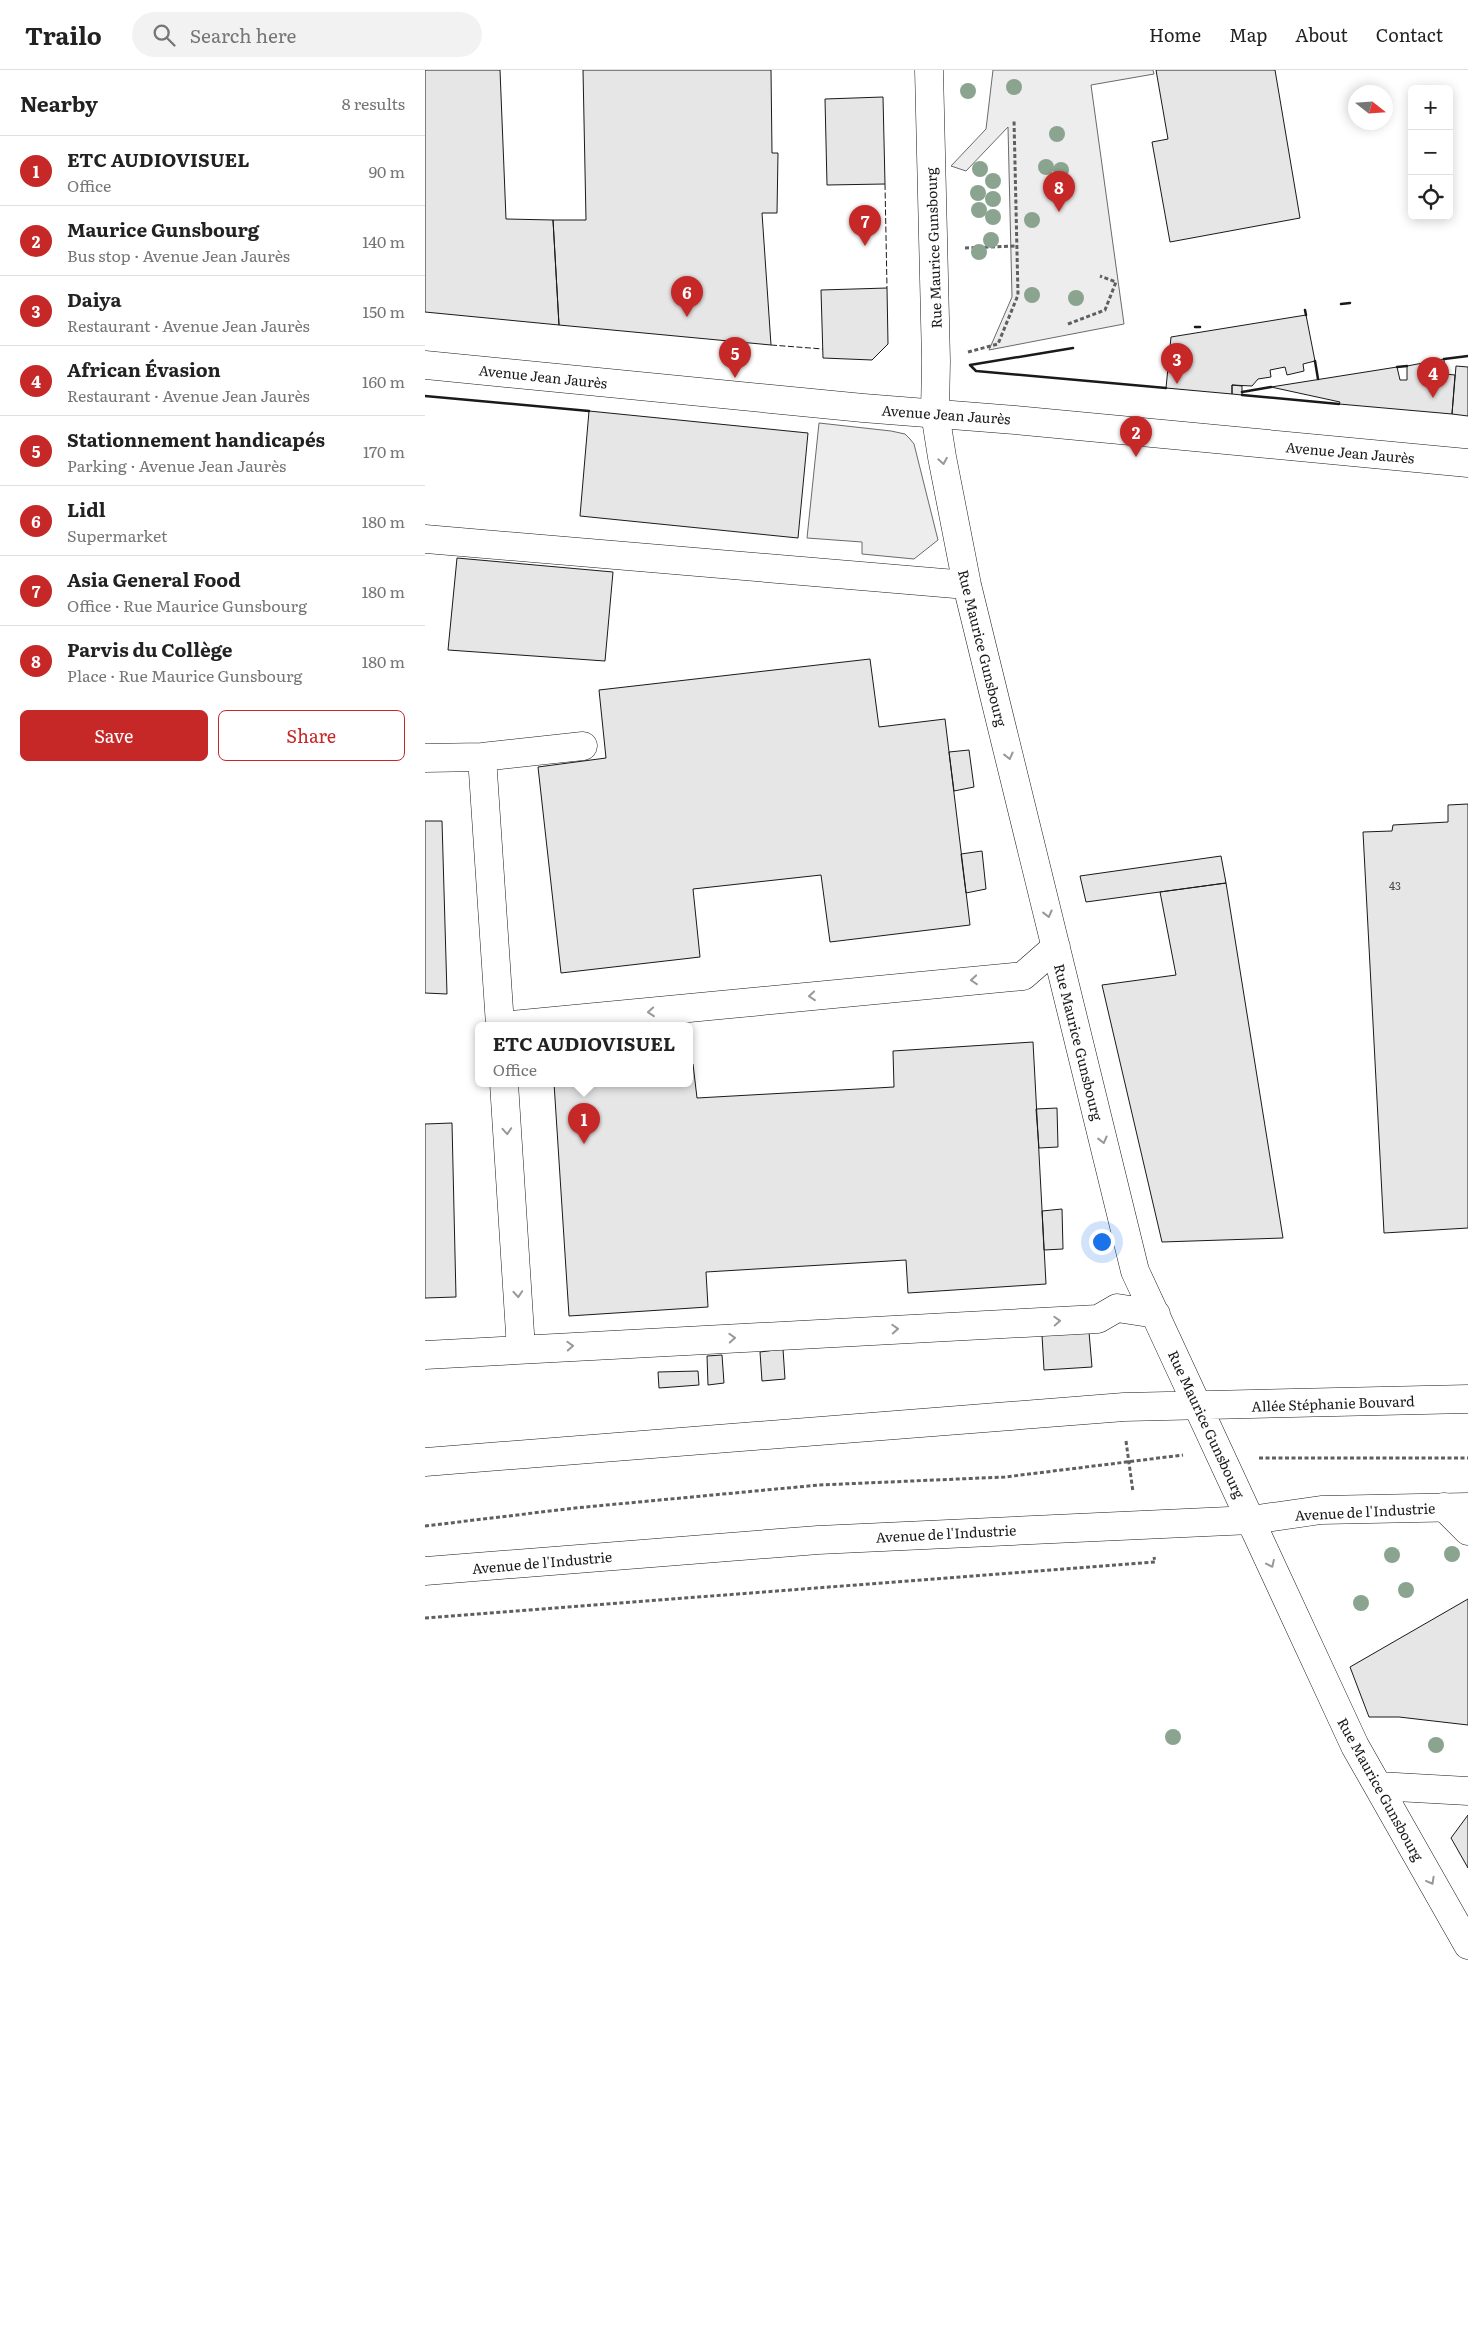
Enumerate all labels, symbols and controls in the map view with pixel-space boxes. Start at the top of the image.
search box [132,12,482,57]
text: Trailo [25,17,102,52]
icon: search [150,21,178,49]
text: Search here [190,21,296,49]
text: Home [1149,21,1201,48]
text: Map [1229,21,1267,48]
text: About [1295,21,1348,48]
text: Contact [1376,21,1443,48]
north arrow [1348,85,1393,130]
map controls [1408,85,1453,220]
button: + [1408,85,1453,130]
text: Nearby [20,87,98,118]
text: 8 results [342,91,405,115]
button: − [1408,130,1453,175]
text: ETC AUDIOVISUEL [67,145,250,173]
text: 1 [33,159,39,183]
text: 90 m [369,159,405,183]
street label: Rue Maurice Gunsbourg [920,167,946,329]
pin: 8 [1043,171,1075,212]
text: Office [67,173,111,197]
button: locate [1408,175,1453,220]
pin: 7 [849,205,881,246]
text: Maurice Gunsbourg [67,215,259,243]
text: 2 [32,229,40,253]
text: 140 m [362,229,405,253]
text: Bus stop · Avenue Jean Jaurès [67,243,290,267]
pin: 6 [671,276,703,317]
text: Daiya [67,285,121,313]
text: 3 [32,299,40,323]
text: 150 m [362,299,405,323]
text: Restaurant · Avenue Jean Jaurès [67,313,310,337]
pin: 5 [719,337,751,378]
pin: 3 [1161,343,1193,384]
text: African Évasion [67,355,221,383]
pin: 4 [1417,357,1449,398]
street label: Avenue Jean Jaurès [478,359,608,393]
text: 4 [31,369,41,393]
text: 160 m [362,369,405,393]
text: Restaurant · Avenue Jean Jaurès [67,383,310,407]
street label: Avenue Jean Jaurès [881,400,1011,428]
pin: 2 [1120,416,1152,457]
text: Stationnement handicapés [67,425,325,453]
street label: Avenue Jean Jaurès [1285,436,1415,468]
text: 5 [32,439,40,463]
text: 170 m [363,439,405,463]
text: Parking · Avenue Jean Jaurès [67,453,286,477]
one-way arrow [937,457,947,466]
text: Lidl [67,495,106,523]
text: 6 [31,509,41,533]
text: 180 m [362,509,405,533]
text: Supermarket [67,523,167,547]
text: Asia General Food [67,565,241,593]
street label: Rue Maurice Gunsbourg [954,567,1012,729]
text: 7 [32,579,40,603]
text: 180 m [362,579,405,603]
text: Office · Rue Maurice Gunsbourg [67,593,307,617]
text: Parvis du Collège [67,635,232,663]
text: 8 [31,649,41,673]
text: 180 m [362,649,405,673]
text: Place · Rue Maurice Gunsbourg [67,663,303,687]
button: Save [20,710,208,761]
button: Share [218,710,405,761]
one-way arrow [1003,752,1014,761]
house number: 43 [1389,877,1401,893]
one-way arrow [1042,910,1053,919]
street label: Rue Maurice Gunsbourg [1050,961,1108,1123]
one-way arrow [970,975,978,986]
one-way arrow [808,990,816,1001]
one-way arrow [646,1006,654,1017]
popup [475,1022,693,1087]
text: ETC AUDIOVISUEL [493,1029,675,1057]
text: Office [493,1057,537,1081]
pin: 1 [568,1103,600,1144]
one-way arrow [501,1128,512,1136]
one-way arrow [1097,1135,1108,1144]
your location [1089,1229,1115,1255]
one-way arrow [512,1290,523,1298]
one-way arrow [1053,1315,1061,1326]
one-way arrow [891,1324,899,1335]
one-way arrow [729,1332,737,1343]
one-way arrow [566,1341,574,1351]
street label: Rue Maurice Gunsbourg [1164,1347,1250,1501]
street label: Allée Stéphanie Bouvard [1251,1390,1415,1416]
street label: Avenue de l'Industrie [1294,1497,1436,1525]
street label: Avenue de l'Industrie [875,1519,1017,1547]
street label: Avenue de l'Industrie [471,1546,613,1578]
one-way arrow [1265,1559,1276,1568]
street label: Rue Maurice Gunsbourg [1333,1714,1429,1864]
one-way arrow [1425,1875,1435,1884]

